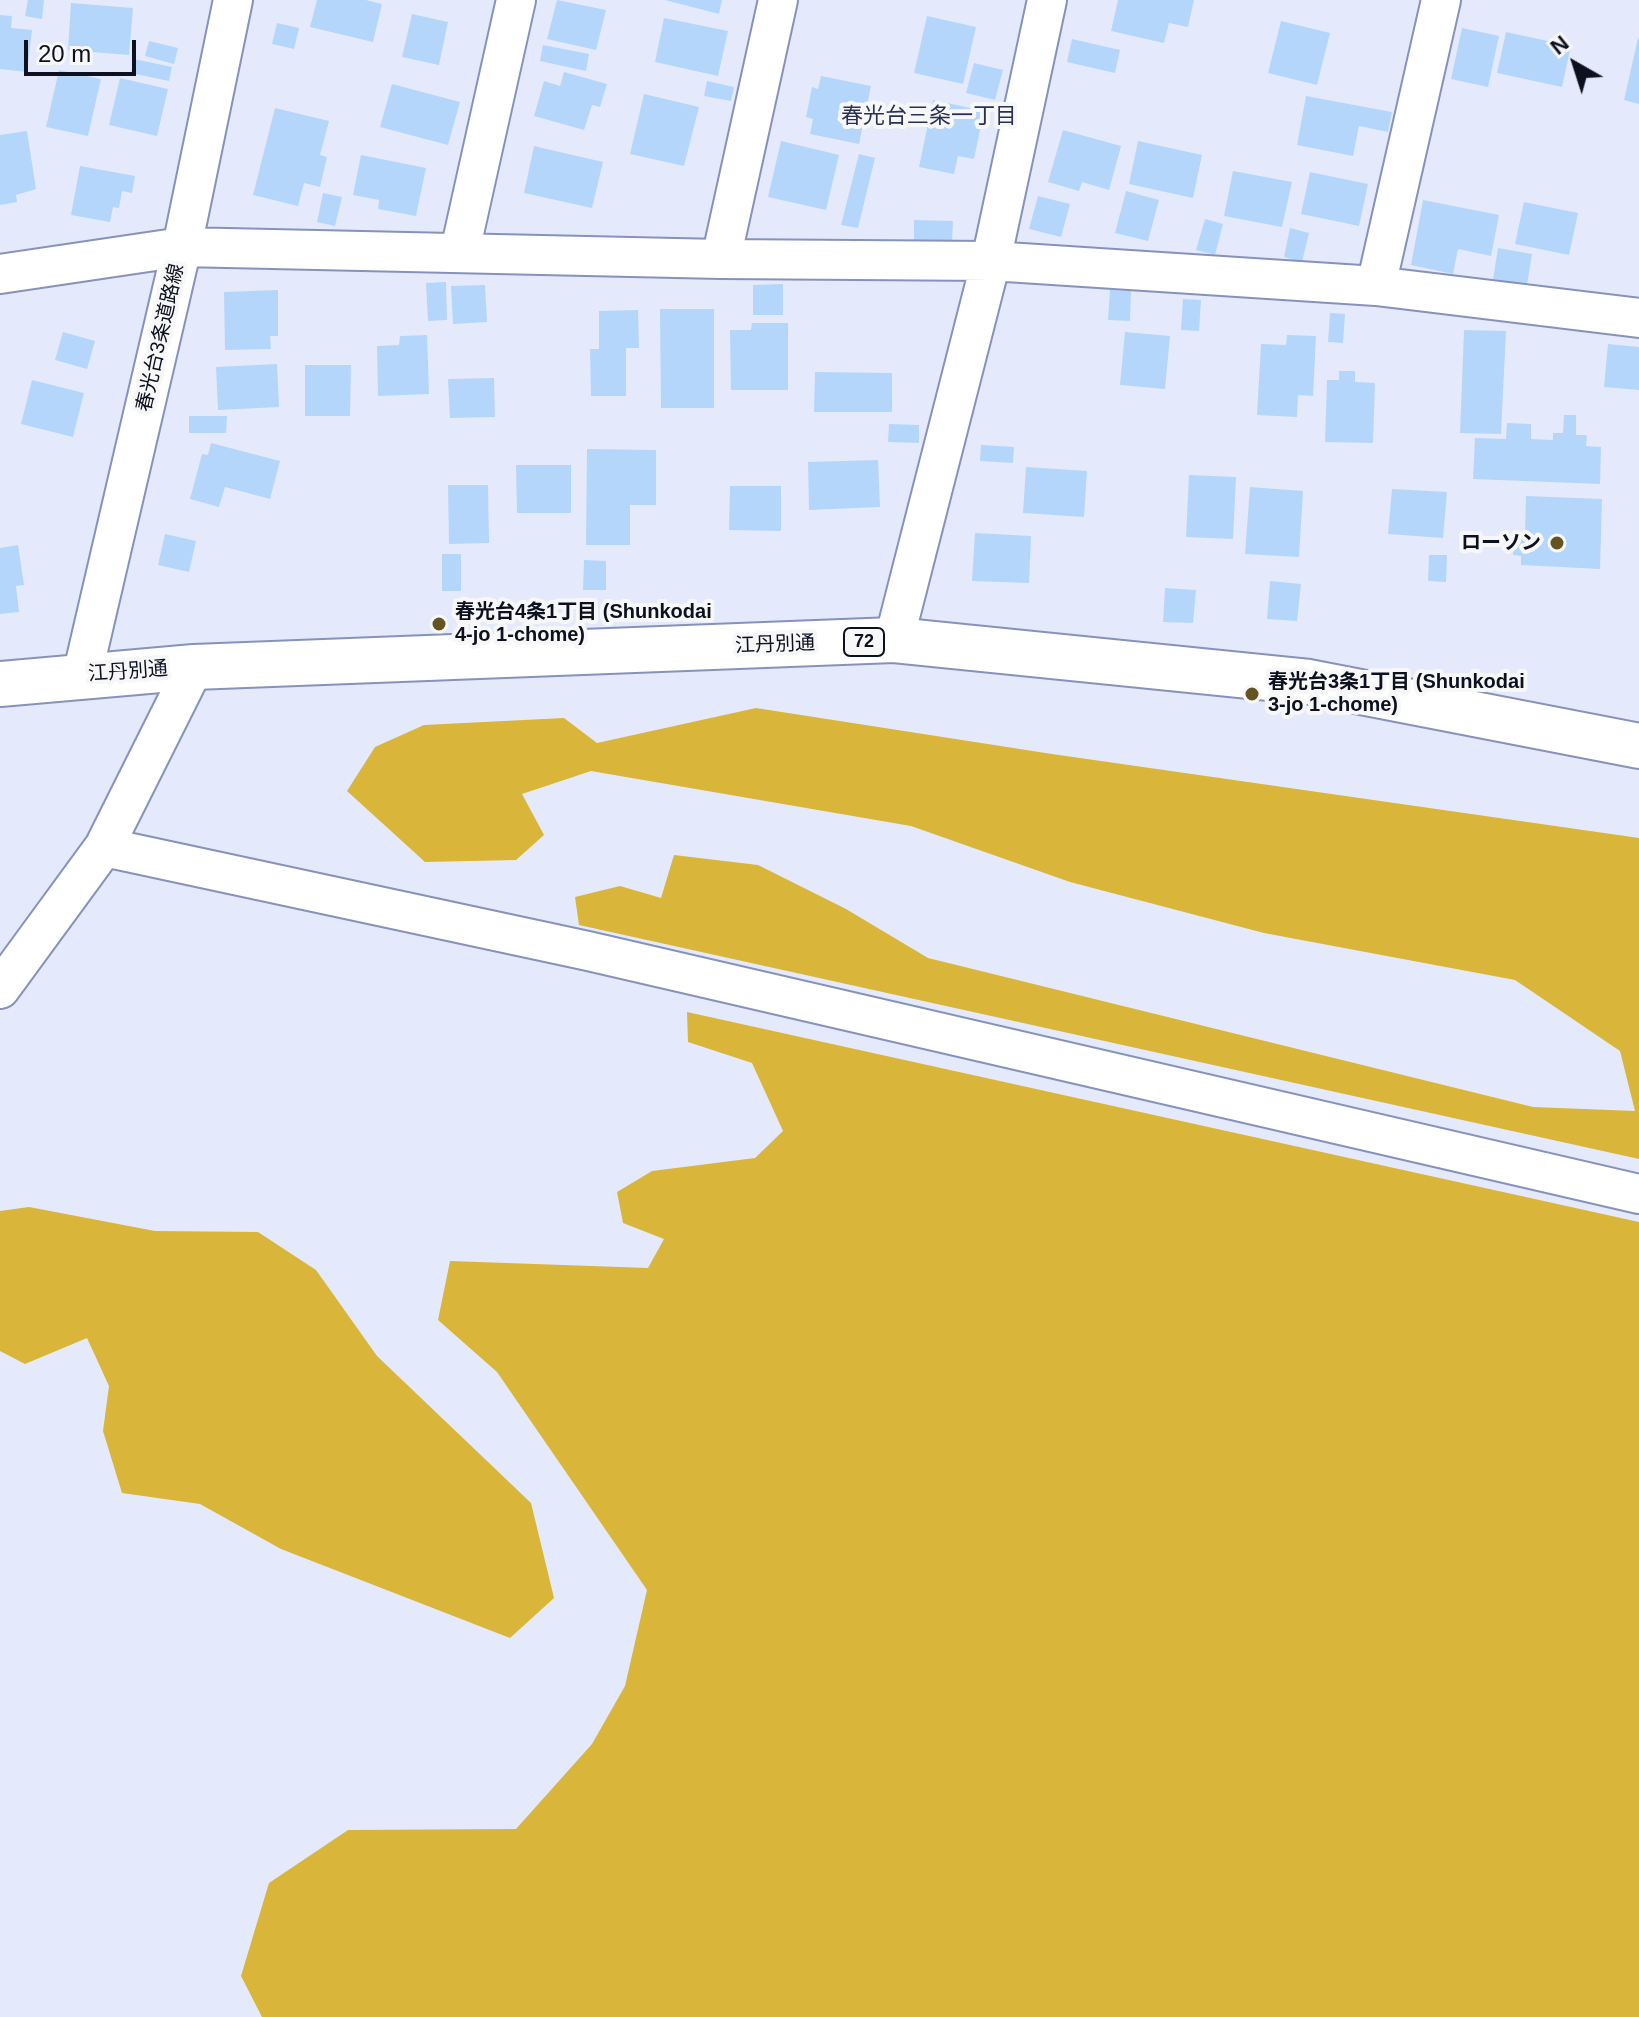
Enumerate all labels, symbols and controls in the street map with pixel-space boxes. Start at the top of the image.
scale bar [28,24,140,74]
north arrow [1535,24,1615,104]
text: N [1546,30,1574,60]
text: 20 m [38,40,91,67]
district label: 春光台三条一丁目 [841,104,1017,130]
street label: 春光台3条道路線 [132,262,190,414]
place label: ローソン [1461,531,1541,555]
marker: ローソン [1548,534,1566,552]
place label: 春光台4条1丁目 (Shunkodai 4-jo 1-chome) [455,600,712,647]
marker: 春光台4条1丁目 (Shunkodai 4-jo 1-chome) [430,615,448,633]
road number: 72 [844,628,884,656]
street label: 江丹別通 [735,632,815,658]
street label: 江丹別通 [87,657,169,687]
place label: 春光台3条1丁目 (Shunkodai 3-jo 1-chome) [1268,670,1525,717]
marker: 春光台3条1丁目 (Shunkodai 3-jo 1-chome) [1243,685,1261,703]

